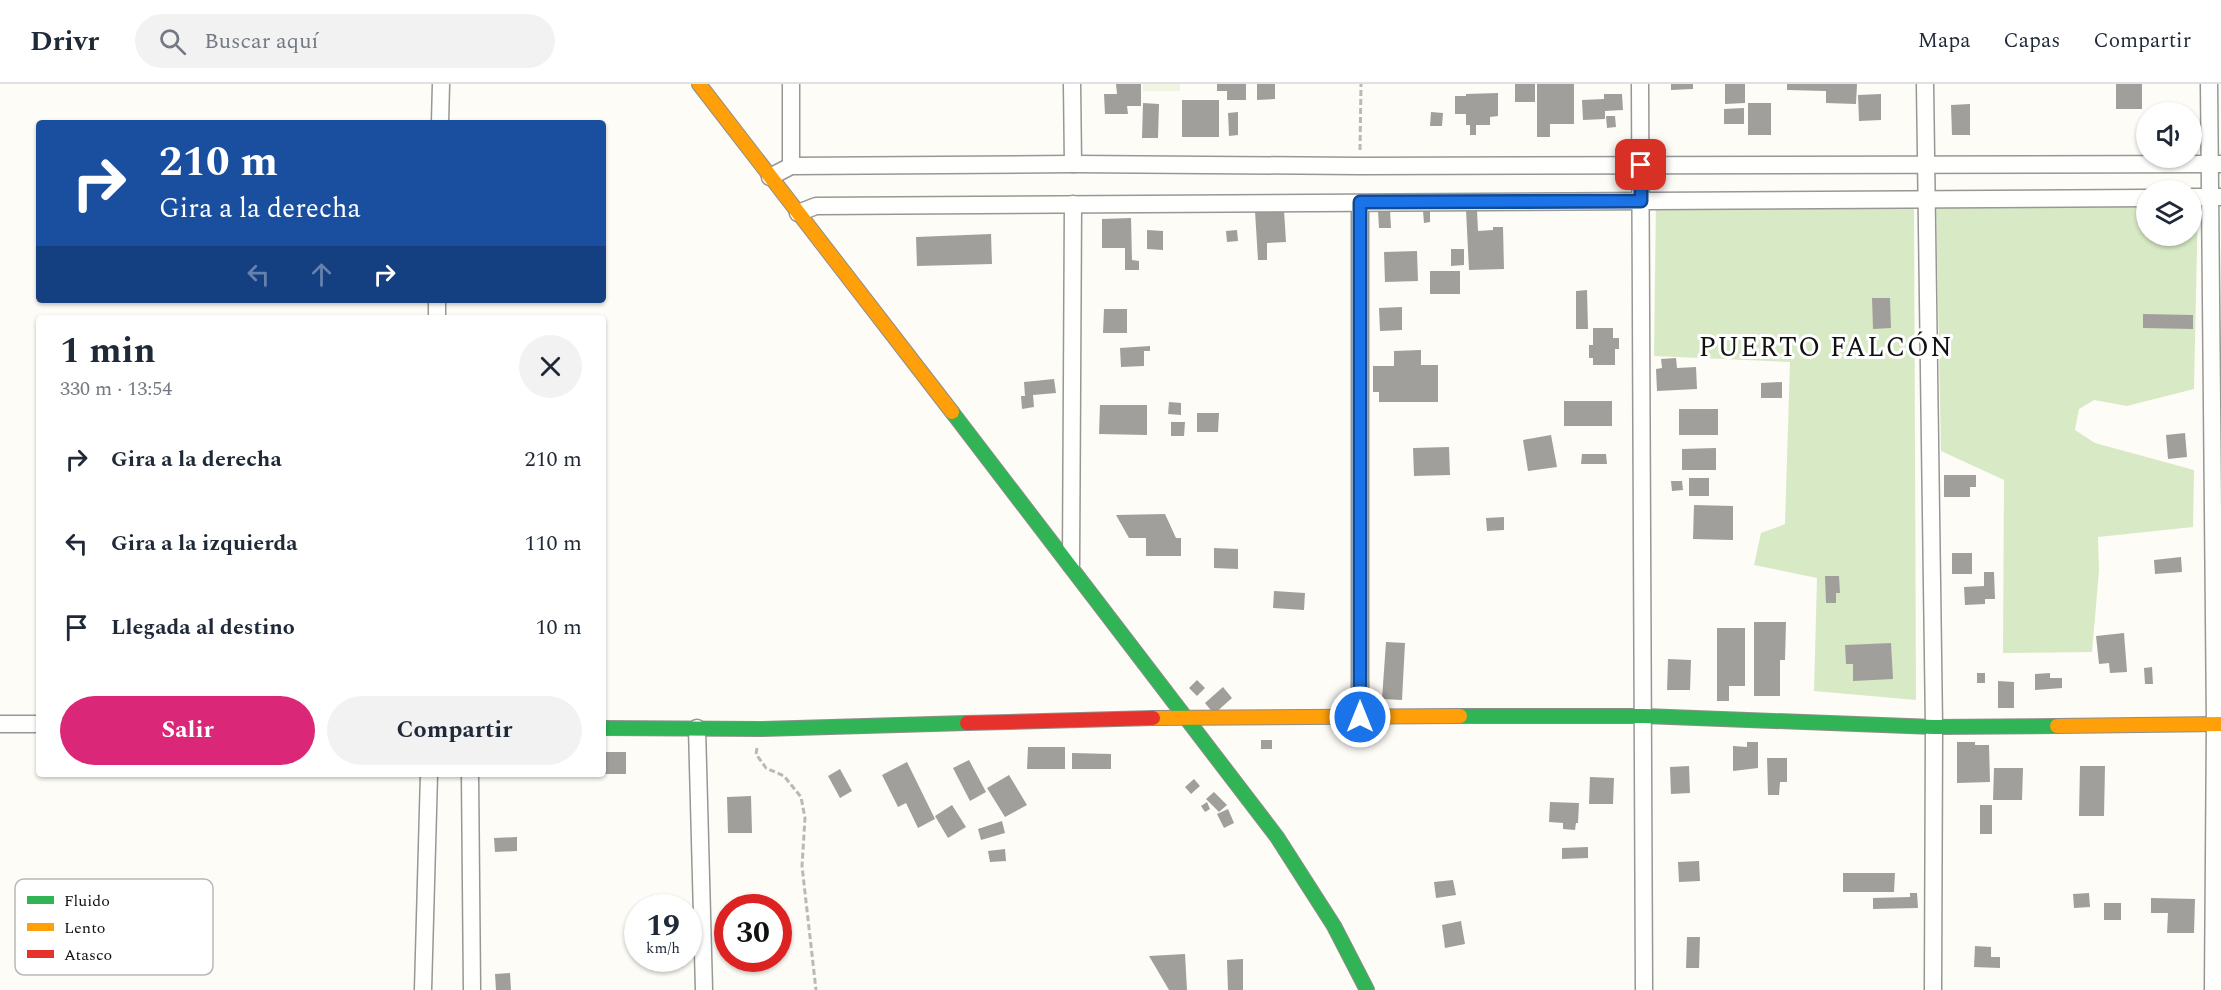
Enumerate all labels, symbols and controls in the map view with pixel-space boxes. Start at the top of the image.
search box [135,14,555,68]
text: Drivr [30,20,99,63]
icon: search [156,25,189,58]
text: Buscar aquí [204,25,318,58]
text: Mapa [1918,25,1971,57]
text: Capas [2004,25,2060,57]
text: Compartir [2093,25,2191,57]
map controls [2136,102,2202,246]
button: sound [2136,102,2202,168]
text: 210 m [159,131,278,194]
pin [1615,139,1666,190]
icon: right [60,144,138,222]
icon: arrive [1624,148,1657,181]
button: layers [2136,180,2202,246]
text: Gira a la derecha [159,188,361,230]
icon: left [242,258,275,291]
icon: ahead [305,258,338,291]
icon: right [368,258,401,291]
text: 1 min [60,324,156,379]
district label: PUERTO FALCÓN [1699,327,1953,369]
button: close [519,335,582,398]
text: 330 m · 13:54 [60,374,172,404]
icon: right [60,443,93,476]
text: Gira a la derecha [111,443,282,476]
text: 210 m [525,443,582,476]
icon: left [60,527,93,560]
text: Gira a la izquierda [111,527,298,560]
text: 110 m [525,527,582,560]
icon: arrive [60,611,93,644]
text: Llegada al destino [111,611,295,644]
text: 10 m [536,611,582,644]
position arrow [1328,685,1392,749]
button: Salir [60,696,315,765]
button: Compartir [327,696,582,765]
legend [15,879,213,975]
text: Fluido [64,889,110,913]
speed limit sign: 30 [714,894,792,972]
text: 19 [646,903,680,949]
text: Lento [64,916,105,940]
text: km/h [646,937,680,960]
text: Atasco [64,943,112,967]

